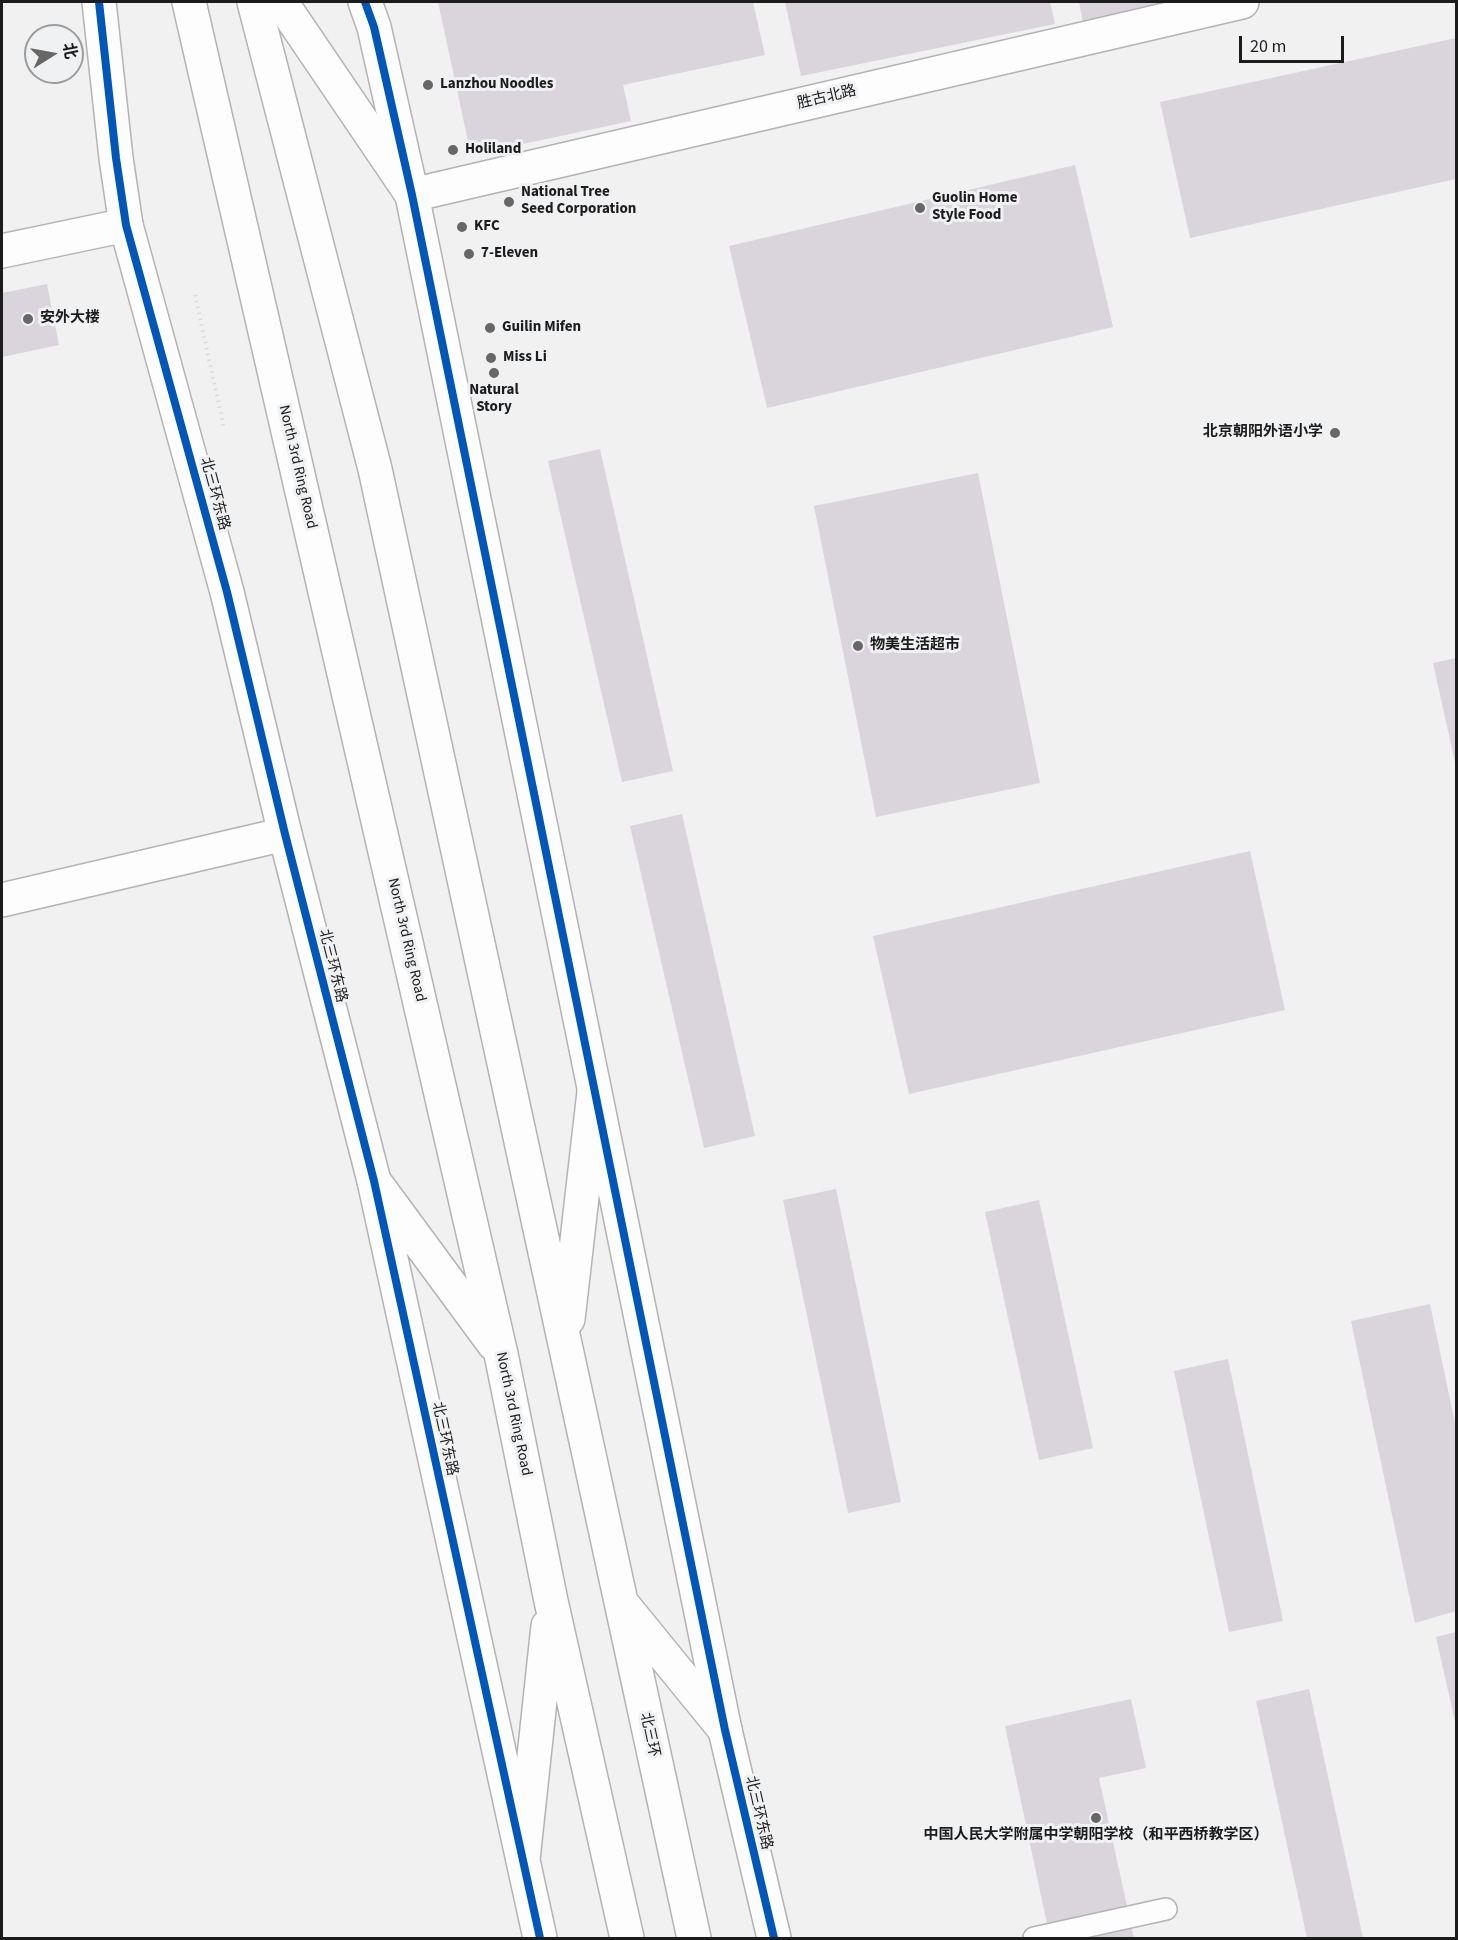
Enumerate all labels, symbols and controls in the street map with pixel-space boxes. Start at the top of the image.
north arrow [24,24,84,84]
scale bar [1242,24,1347,62]
text: 20 m [1250,34,1286,59]
text: 北 [57,41,82,61]
place label: Lanzhou Noodles [440,76,553,94]
marker: Lanzhou Noodles [421,78,435,92]
street label: 胜古北路 [796,82,858,114]
place label: Holiland [465,141,521,159]
marker: Holiland [446,143,460,157]
place label: National Tree Seed Corporation [521,184,636,219]
place label: Guolin Home Style Food [932,190,1017,225]
marker: National Tree Seed Corporation [502,195,516,209]
marker: Guolin Home Style Food [913,201,927,215]
place label: KFC [474,218,500,236]
marker: KFC [455,220,469,234]
place label: 7-Eleven [481,245,538,263]
marker: 7-Eleven [462,247,476,261]
place label: 安外大楼 [40,310,100,328]
marker: 安外大楼 [21,312,35,326]
place label: Guilin Mifen [502,319,581,337]
marker: Guilin Mifen [483,321,497,335]
place label: Miss Li [503,349,547,367]
marker: Miss Li [484,351,498,365]
marker: Natural Story [487,366,501,380]
place label: Natural Story [469,382,519,417]
street label: North 3rd Ring Road [274,403,320,531]
place label: 北京朝阳外语小学 [1203,424,1323,442]
marker: 北京朝阳外语小学 [1328,426,1342,440]
street label: 北三环东路 [196,455,232,533]
place label: 物美生活超市 [870,637,960,655]
marker: 物美生活超市 [851,639,865,653]
street label: North 3rd Ring Road [383,876,429,1004]
street label: 北三环东路 [314,927,350,1005]
street label: North 3rd Ring Road [491,1350,535,1478]
street label: 北三环东路 [427,1400,461,1478]
street label: 北三环 [636,1711,662,1759]
street label: 北三环东路 [741,1774,775,1852]
marker: 中国人民大学附属中学朝阳学校（和平西桥教学区） [1089,1811,1103,1825]
place label: 中国人民大学附属中学朝阳学校（和平西桥教学区） [924,1827,1268,1845]

